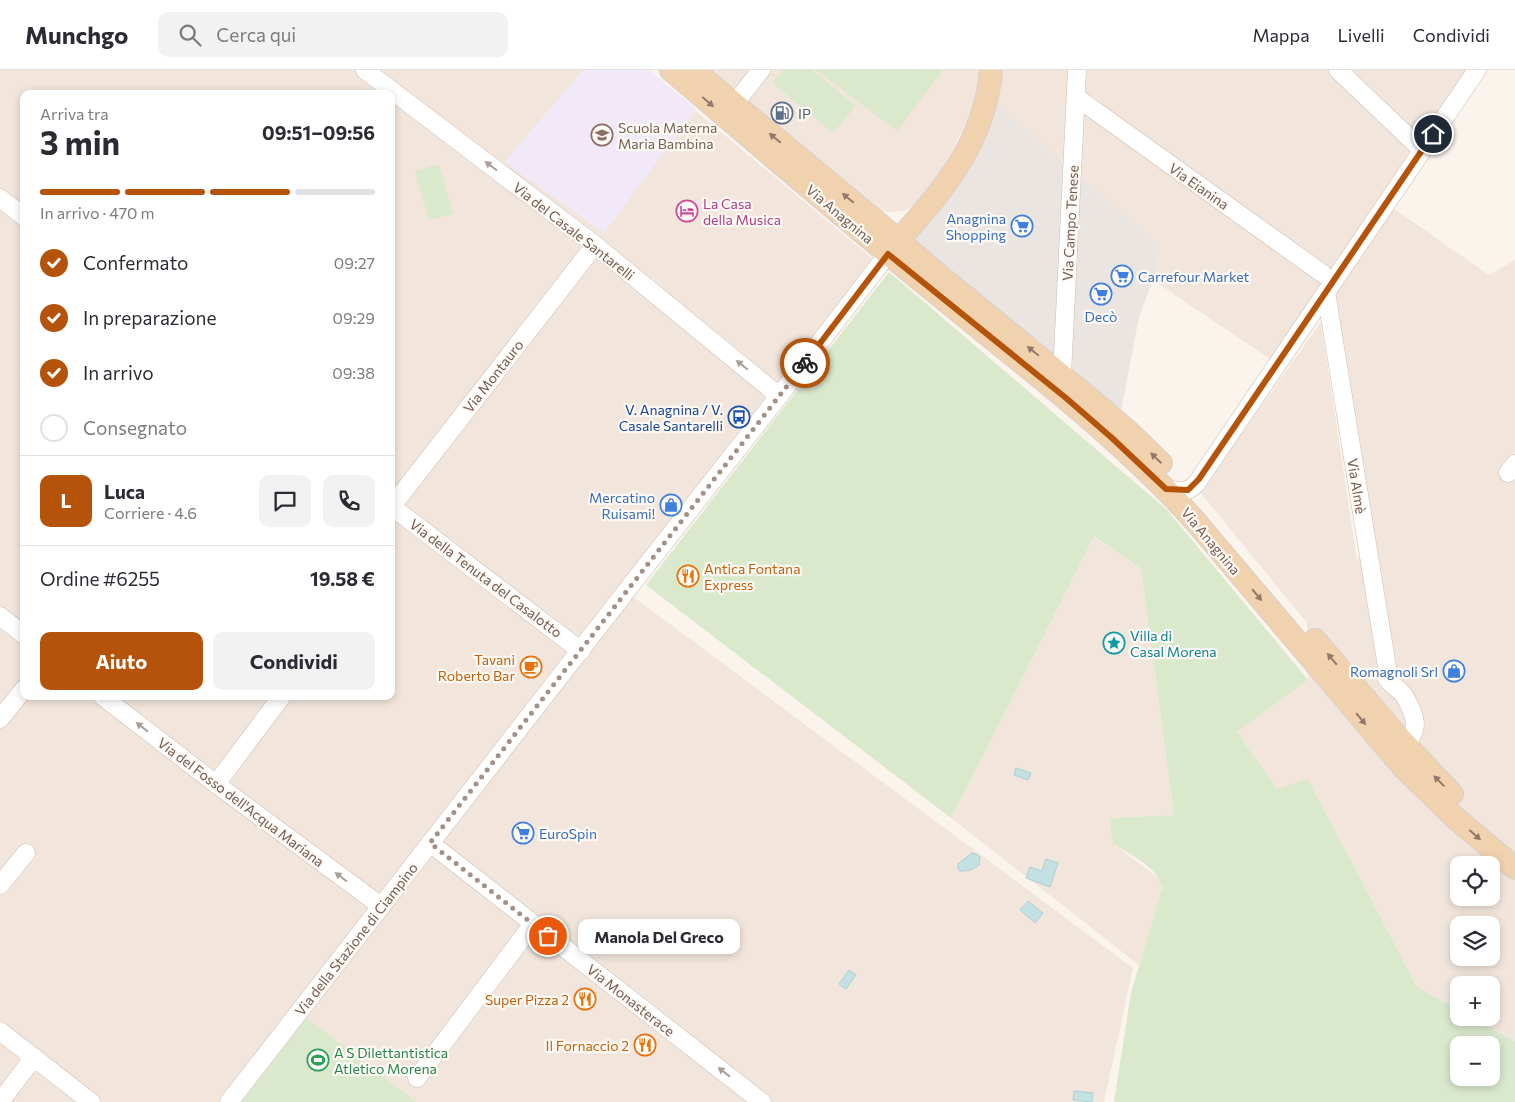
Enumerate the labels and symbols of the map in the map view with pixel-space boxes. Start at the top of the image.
one-way arrow [701,96,714,107]
fuel station icon: IP [770,101,794,125]
place label: IP [798,105,811,122]
pin [1412,113,1454,155]
place label: Scuola Materna Maria Bambina [618,119,717,152]
school or university icon: Scuola Materna Maria Bambina [590,123,614,147]
one-way arrow [769,132,782,143]
street label: Via Eianina [1166,159,1232,213]
one-way arrow [484,161,498,171]
street label: Via Campo Tenese [1058,165,1082,281]
street label: Via del Casale Santarelli [510,178,638,284]
street label: Via Anagnina [803,181,877,247]
one-way arrow [841,193,854,204]
place label: La Casa della Musica [703,195,781,228]
hotel icon: La Casa della Musica [675,199,699,223]
place label: Anagnina Shopping [946,210,1006,243]
supermarket icon: Anagnina Shopping [1010,214,1034,238]
supermarket icon: Carrefour Market [1110,264,1134,288]
place label: Carrefour Market [1138,268,1250,285]
supermarket icon: Decò [1089,282,1113,306]
place label: Decò [1085,308,1117,325]
street label: Via Montauro [459,336,527,416]
courier [780,338,830,388]
one-way arrow [1027,346,1040,357]
one-way arrow [736,360,749,371]
place label: V. Anagnina / V. Casale Santarelli [619,401,723,434]
bus stop icon: V. Anagnina / V. Casale Santarelli [727,405,751,429]
one-way arrow [1150,452,1162,464]
street label: Via Almè [1344,457,1370,515]
place label: Mercatino Ruisami! [589,489,655,522]
shop icon: Mercatino Ruisami! [659,493,683,517]
street label: Via Anagnina [1178,504,1244,578]
street label: Via della Tenuta del Casalotto [406,515,566,641]
place label: Antica Fontana Express [704,560,800,593]
restaurant icon: Antica Fontana Express [676,564,700,588]
one-way arrow [1251,588,1262,601]
place label: Villa di Casal Morena [1130,627,1217,660]
place icon: Villa di Casal Morena [1102,631,1126,655]
place label: Tavani Roberto Bar [438,651,515,684]
one-way arrow [1326,653,1337,666]
cafe icon: Tavani Roberto Bar [519,655,543,679]
shop icon: Romagnoli Srl [1442,659,1466,683]
place label: Romagnoli Srl [1350,663,1438,680]
one-way arrow [1356,712,1367,725]
one-way arrow [136,721,149,732]
street label: Via del Fosso dell'Acqua Mariana [154,734,328,870]
one-way arrow [1433,775,1445,787]
supermarket icon: EuroSpin [511,821,535,845]
place label: EuroSpin [539,825,597,842]
one-way arrow [1468,829,1480,841]
street label: Via della Stazione di Ciampino [291,859,421,1019]
one-way arrow [334,872,348,882]
pin [527,915,569,957]
callout: Manola Del Greco [578,918,740,954]
street label: Via Monasterace [584,960,678,1040]
restaurant icon: Super Pizza 2 [573,987,597,1011]
place label: Super Pizza 2 [485,991,569,1008]
restaurant icon: Il Fornaccio 2 [633,1033,657,1057]
place label: Il Fornaccio 2 [546,1037,629,1054]
place label: A S Dilettantistica Atletico Morena [334,1044,448,1077]
sports icon: A S Dilettantistica Atletico Morena [306,1048,330,1072]
one-way arrow [717,1067,731,1077]

